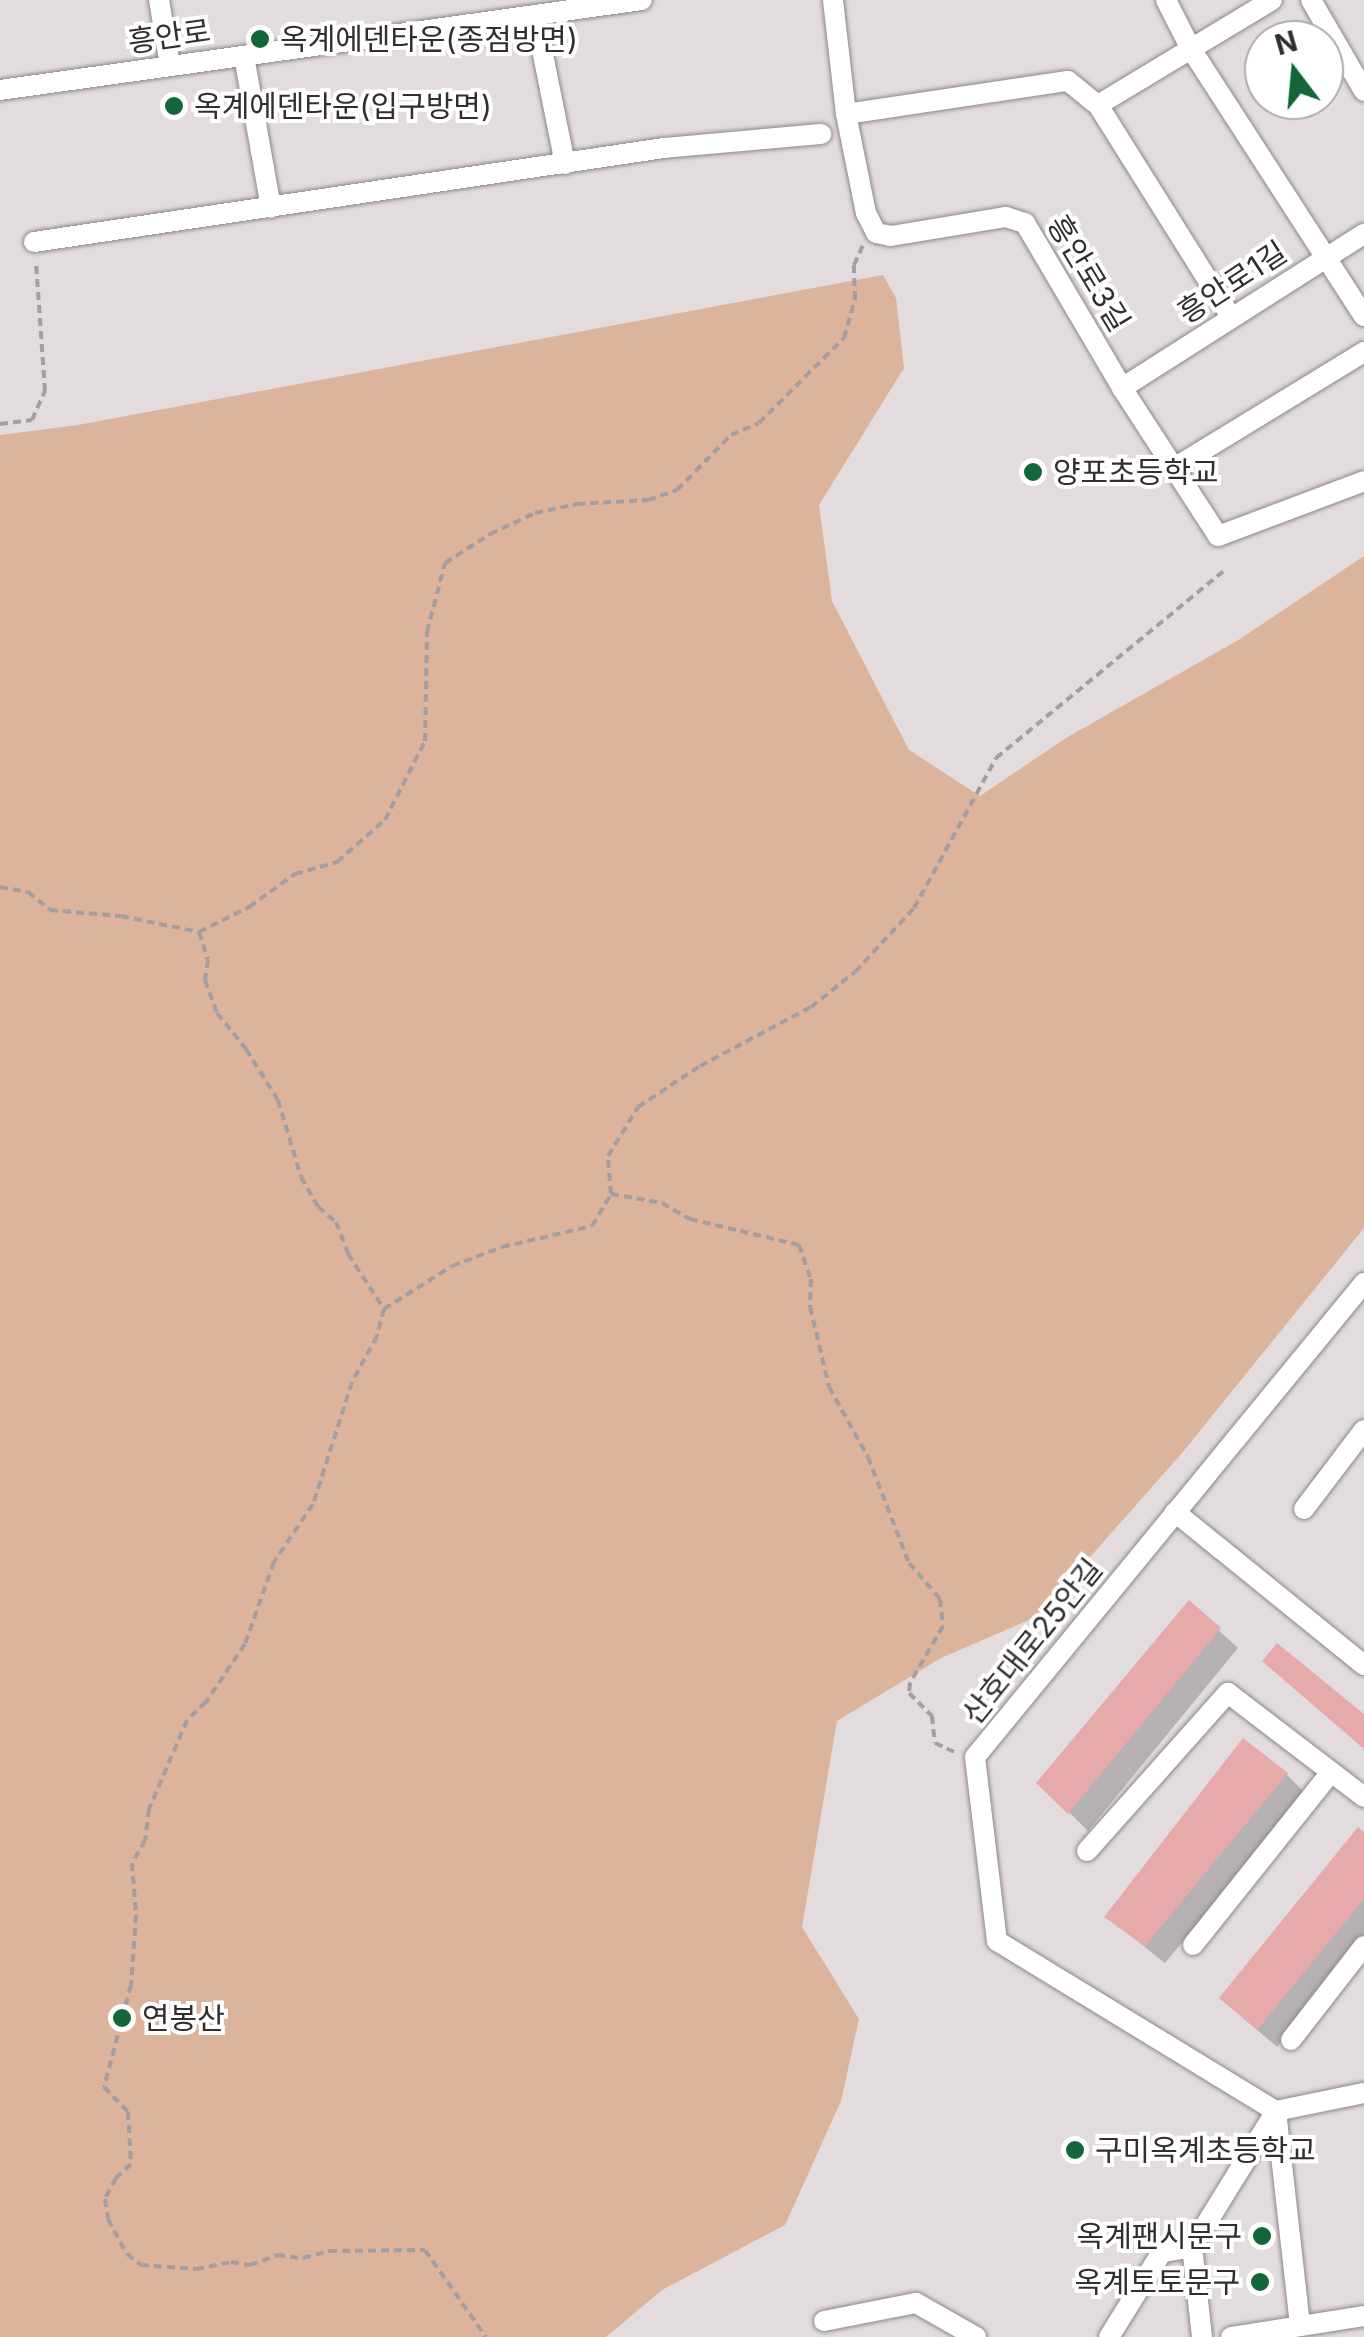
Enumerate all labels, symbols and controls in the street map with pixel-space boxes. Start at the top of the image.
street label: 흥안로 [125,12,213,60]
north arrow [1244,20,1344,120]
place label: 옥계에덴타운(종점방면) [280,21,578,57]
text: N [1271,24,1301,62]
marker: 옥계에덴타운(종점방면) [249,28,271,50]
place label: 옥계에덴타운(입구방면) [194,88,492,124]
marker: 옥계에덴타운(입구방면) [163,95,185,117]
street label: 흥안로3길 [1040,208,1138,338]
street label: 흥안로1길 [1171,234,1293,330]
place label: 양포초등학교 [1053,454,1219,490]
marker: 양포초등학교 [1022,461,1044,483]
street label: 산호대로25안길 [954,1551,1110,1731]
place label: 연봉산 [142,2000,225,2036]
marker: 연봉산 [111,2007,133,2029]
place label: 구미옥계초등학교 [1095,2132,1316,2168]
marker: 구미옥계초등학교 [1064,2139,1086,2161]
place label: 옥계팬시문구 [1076,2218,1242,2254]
marker: 옥계팬시문구 [1251,2225,1273,2247]
place label: 옥계토토문구 [1074,2264,1240,2300]
marker: 옥계토토문구 [1249,2271,1271,2293]

